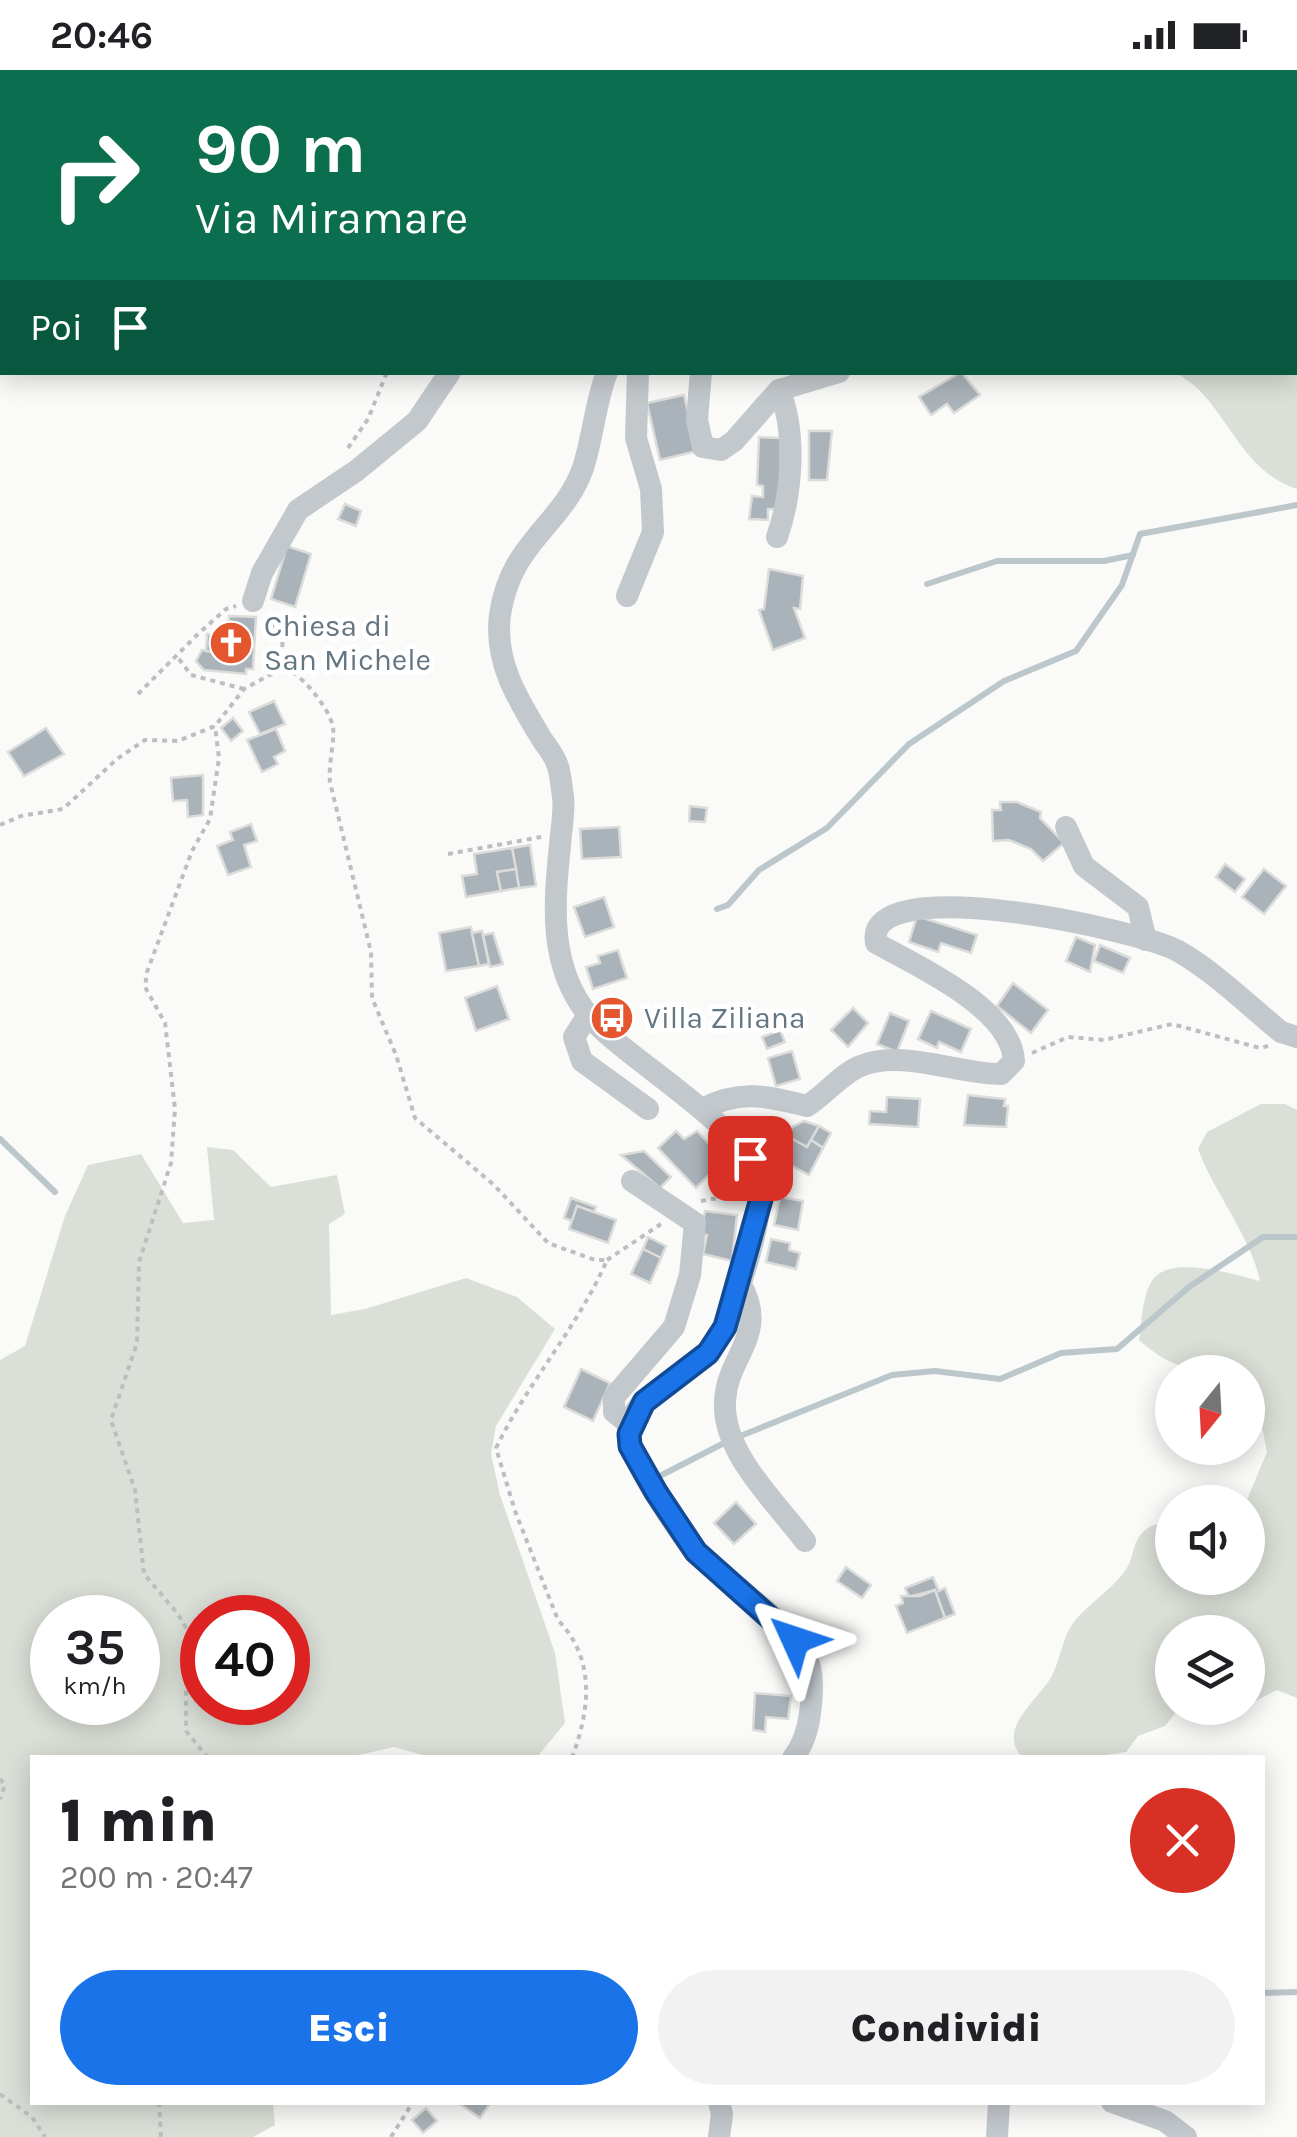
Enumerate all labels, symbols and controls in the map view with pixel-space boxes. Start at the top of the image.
text: 20:46 [50,13,153,58]
text: 90 m [195,108,366,190]
icon: right [30,110,160,240]
text: Via Miramare [195,192,468,244]
icon: arrive [103,300,158,355]
text: Poi [30,305,83,350]
place label: Chiesa di San Michele [264,608,431,678]
church icon: Chiesa di San Michele [208,620,254,666]
bus stop icon: Villa Ziliana [589,995,635,1041]
place label: Villa Ziliana [644,1000,805,1036]
pin [708,1116,793,1201]
icon: arrive [723,1131,778,1186]
north arrow [1155,1355,1265,1465]
map controls [1155,1355,1265,1725]
button: sound [1155,1485,1265,1595]
position arrow [743,1588,847,1692]
speed limit sign: 40 [180,1595,310,1725]
button: layers [1155,1615,1265,1725]
text: 35 [65,1618,125,1677]
text: km/h [63,1671,127,1700]
text: 1 min [60,1786,217,1856]
button: close [1130,1788,1235,1893]
text: 200 m · 20:47 [60,1859,253,1896]
button: Esci [60,1970,638,2085]
button: Condividi [658,1970,1235,2085]

